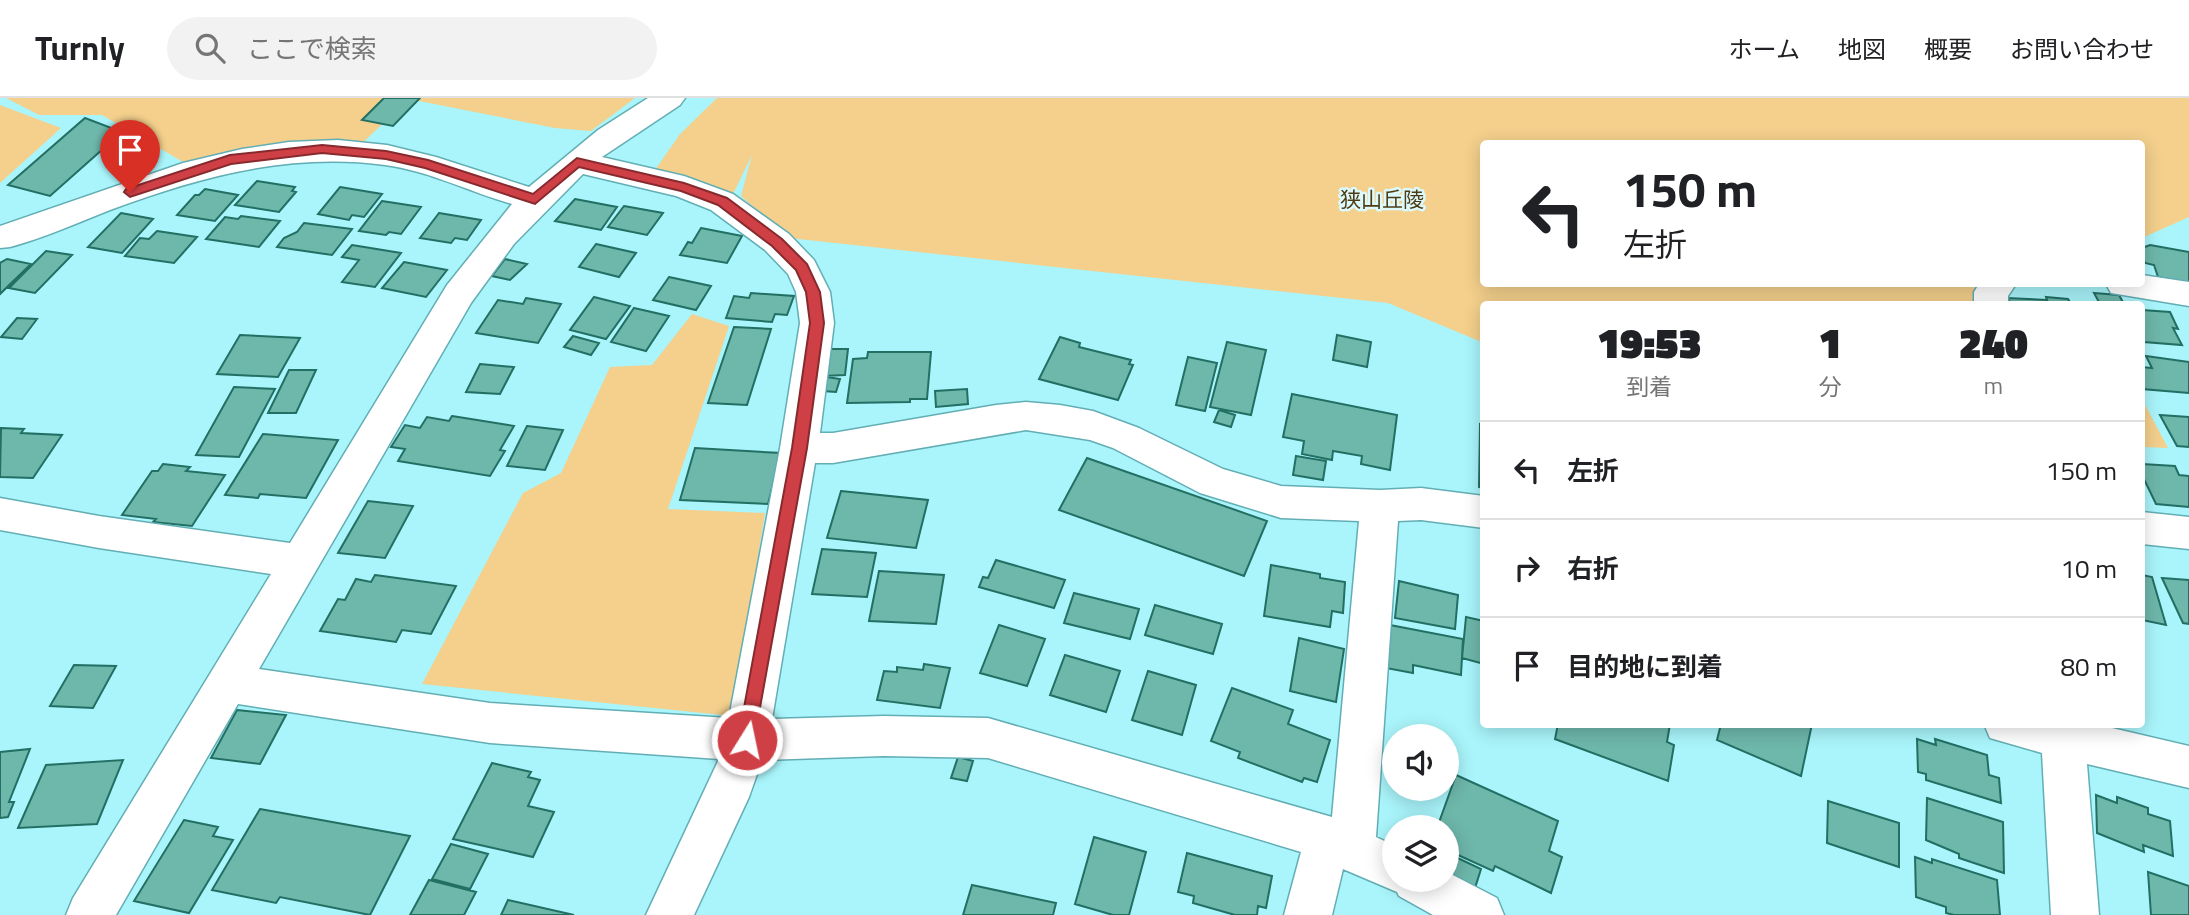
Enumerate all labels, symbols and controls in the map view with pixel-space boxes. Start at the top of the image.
search box [167,17,657,80]
text: Turnly [35,23,125,73]
icon: search [191,29,229,67]
text: ここで検索 [247,29,377,68]
text: ホーム [1729,31,1800,67]
text: 地図 [1838,31,1886,67]
text: 概要 [1924,31,1972,67]
text: お問い合わせ [2010,31,2154,67]
pin [100,120,160,192]
icon: arrive [111,131,149,169]
text: 150 m [1623,151,1757,226]
icon: left [1508,168,1599,259]
park label: 狭山丘陵 [1340,183,1424,215]
text: 左折 [1623,220,1687,268]
text: 19:53 [1597,310,1702,374]
text: 1 [1819,310,1842,374]
text: 240 [1959,310,2028,374]
text: m [1984,368,2003,403]
text: 到着 [1626,369,1672,404]
text: 分 [1819,369,1842,404]
icon: left [1508,451,1546,489]
text: 左折 [1567,451,1619,490]
text: 150 m [2046,451,2117,490]
icon: right [1508,549,1546,587]
text: 右折 [1567,549,1619,588]
text: 10 m [2060,549,2117,588]
icon: arrive [1508,647,1546,685]
text: 目的地に到着 [1567,647,1723,686]
text: 80 m [2060,647,2117,686]
position arrow [710,703,784,777]
map controls [1382,724,1459,892]
button: sound [1382,724,1459,801]
button: layers [1382,815,1459,892]

